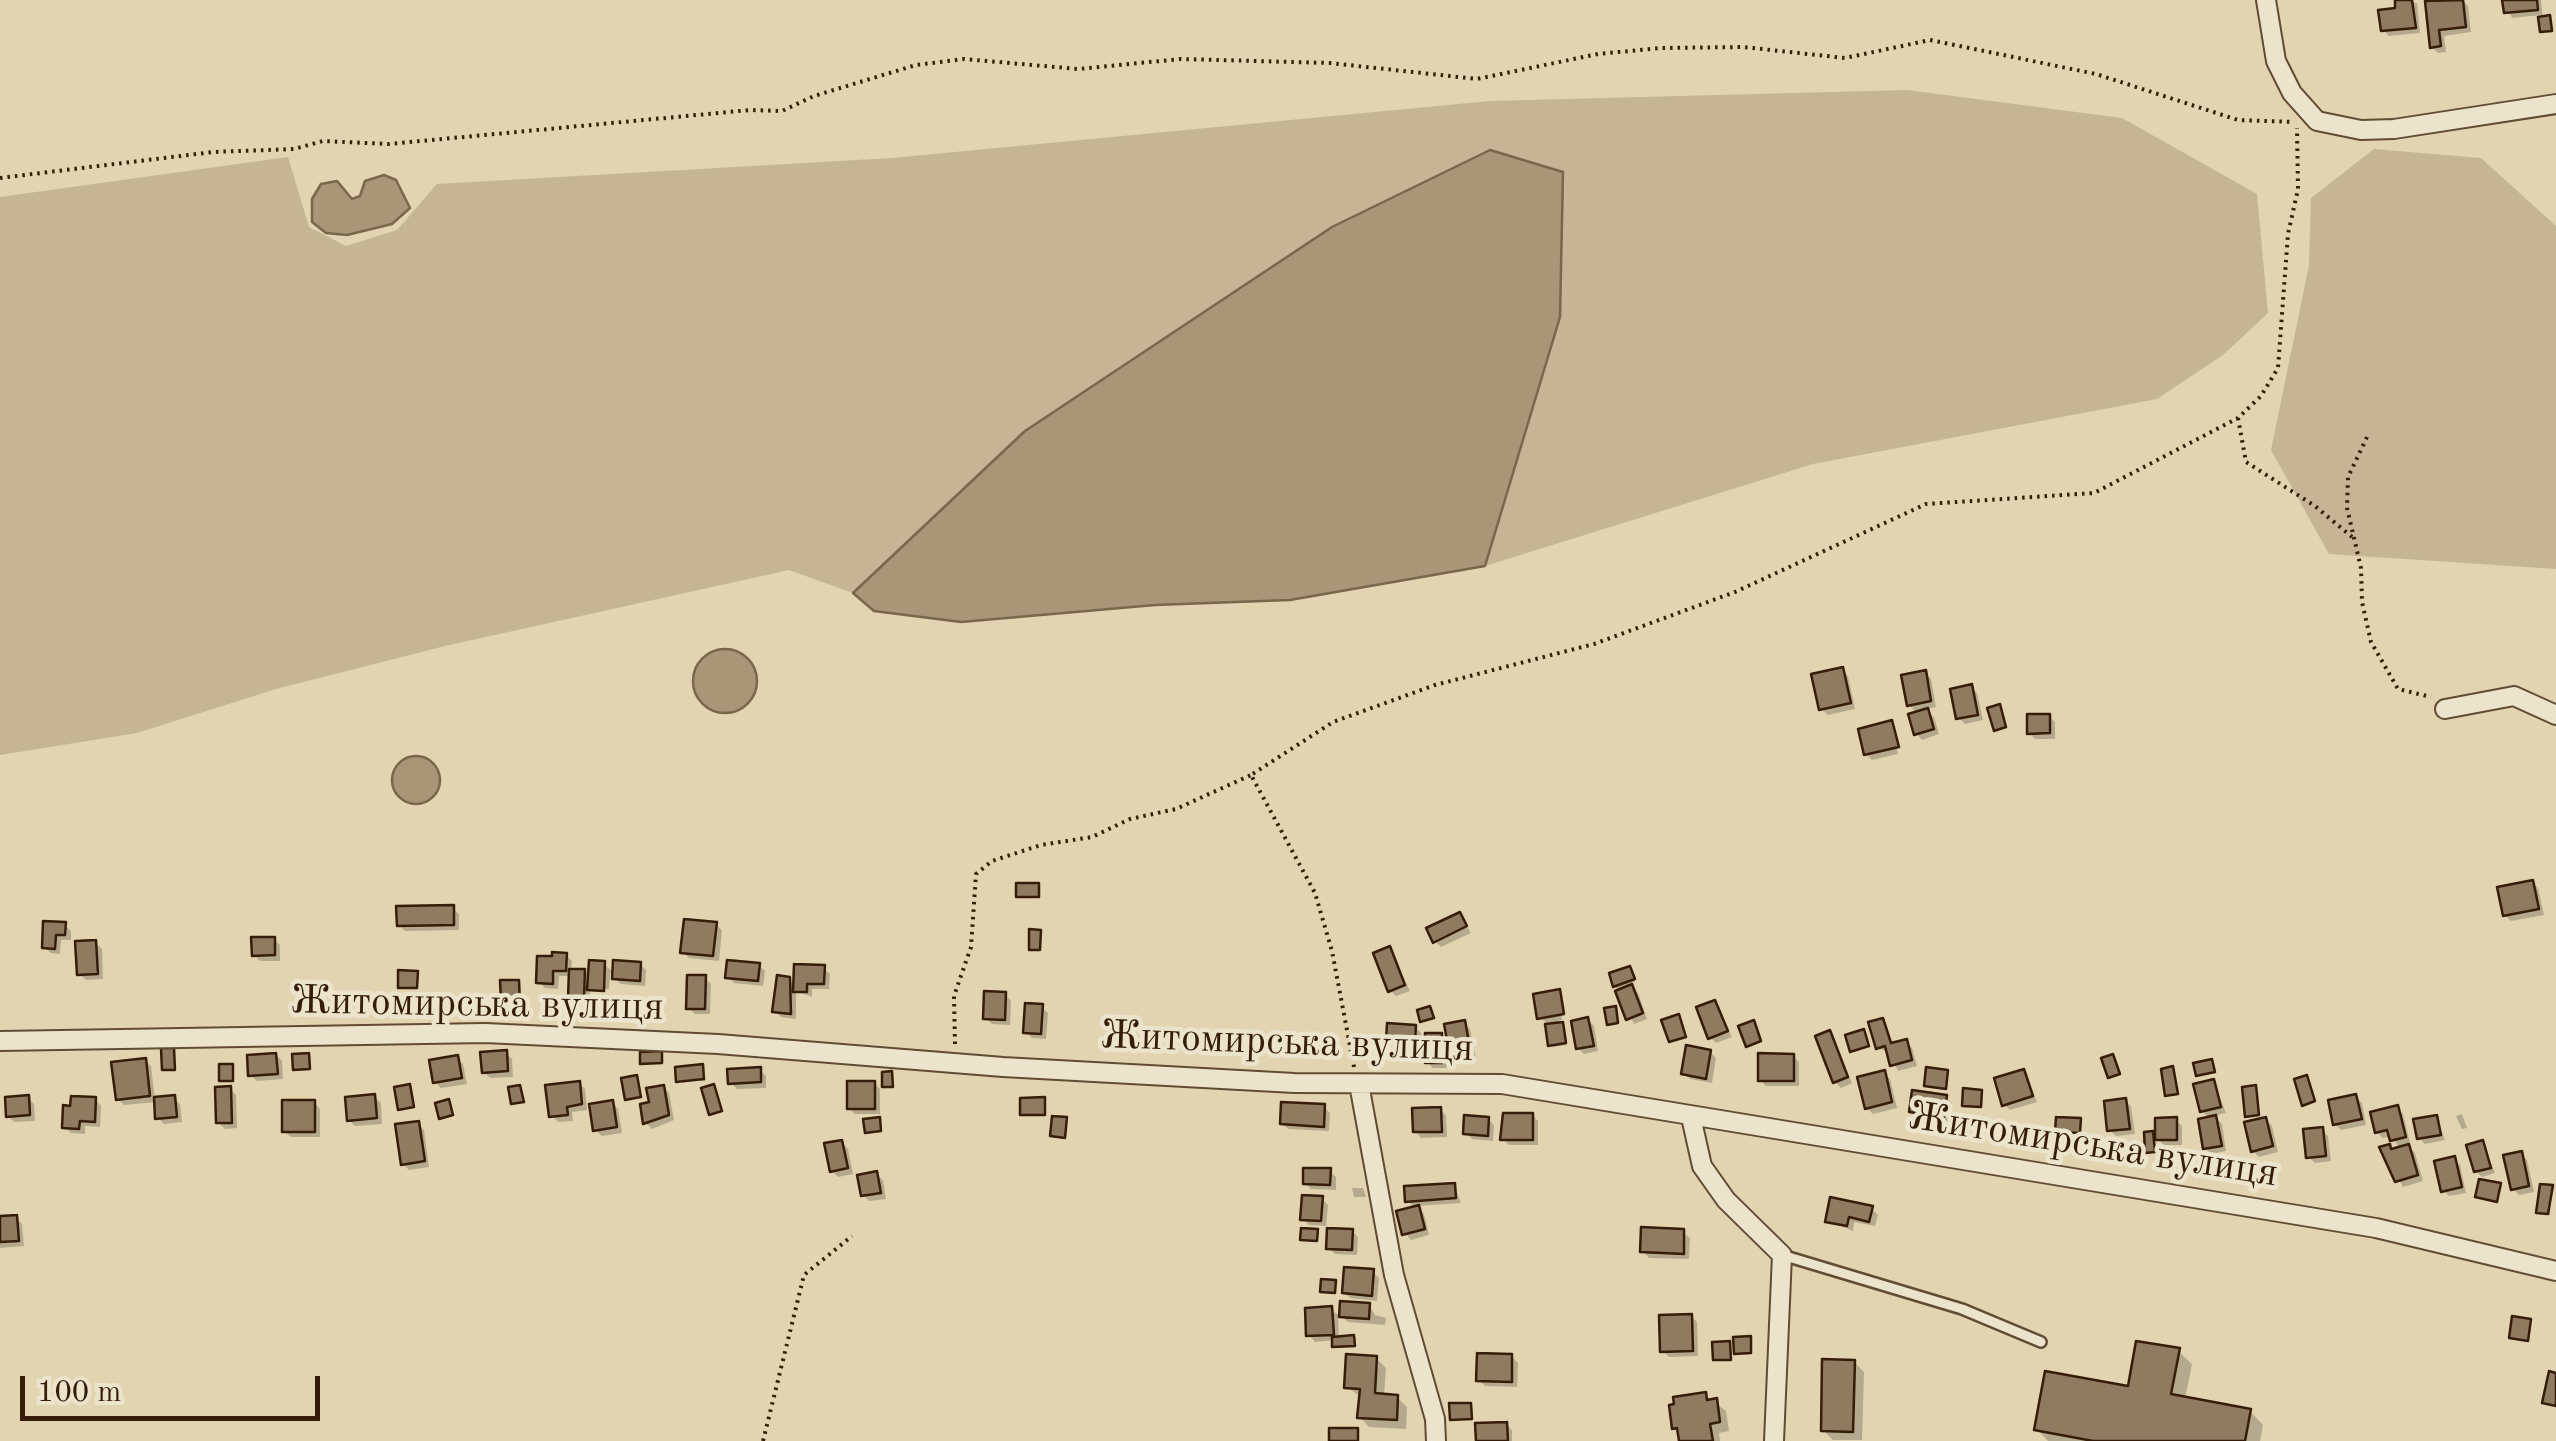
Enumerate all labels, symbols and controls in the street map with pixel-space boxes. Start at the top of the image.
street label: Житомирська вулиця [290,978,664,1032]
street label: Житомирська вулиця [1100,1012,1474,1074]
street label: Житомирська вулиця [1905,1093,2281,1199]
scale bar [25,1356,325,1418]
text: 100 m [37,1378,121,1408]

